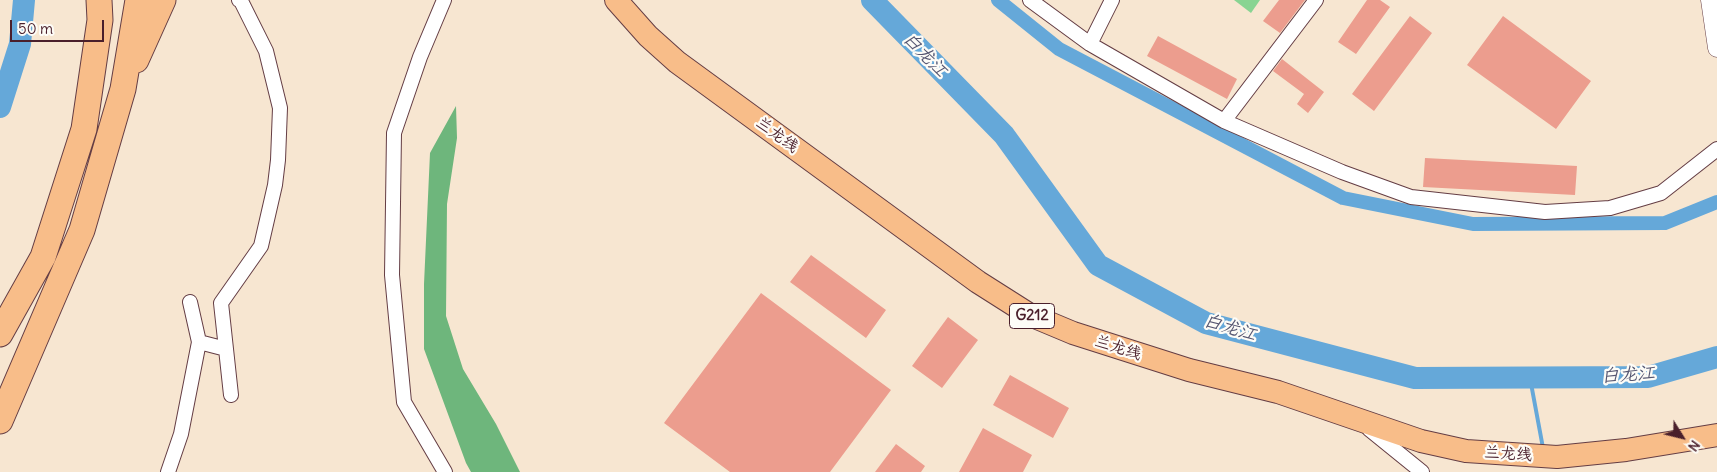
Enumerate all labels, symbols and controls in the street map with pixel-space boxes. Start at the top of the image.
scale bar [12,10,106,42]
text: 50 m [18,19,53,38]
water label: 白龙江 [898,28,952,82]
street label: 兰龙线 [752,113,802,157]
road number: G212 [1010,304,1054,328]
water label: 白龙江 [1201,310,1259,346]
street label: 兰龙线 [1092,331,1144,365]
water label: 白龙江 [1600,362,1656,388]
north arrow [1657,412,1707,462]
text: N [1684,437,1704,455]
street label: 兰龙线 [1483,443,1533,465]

